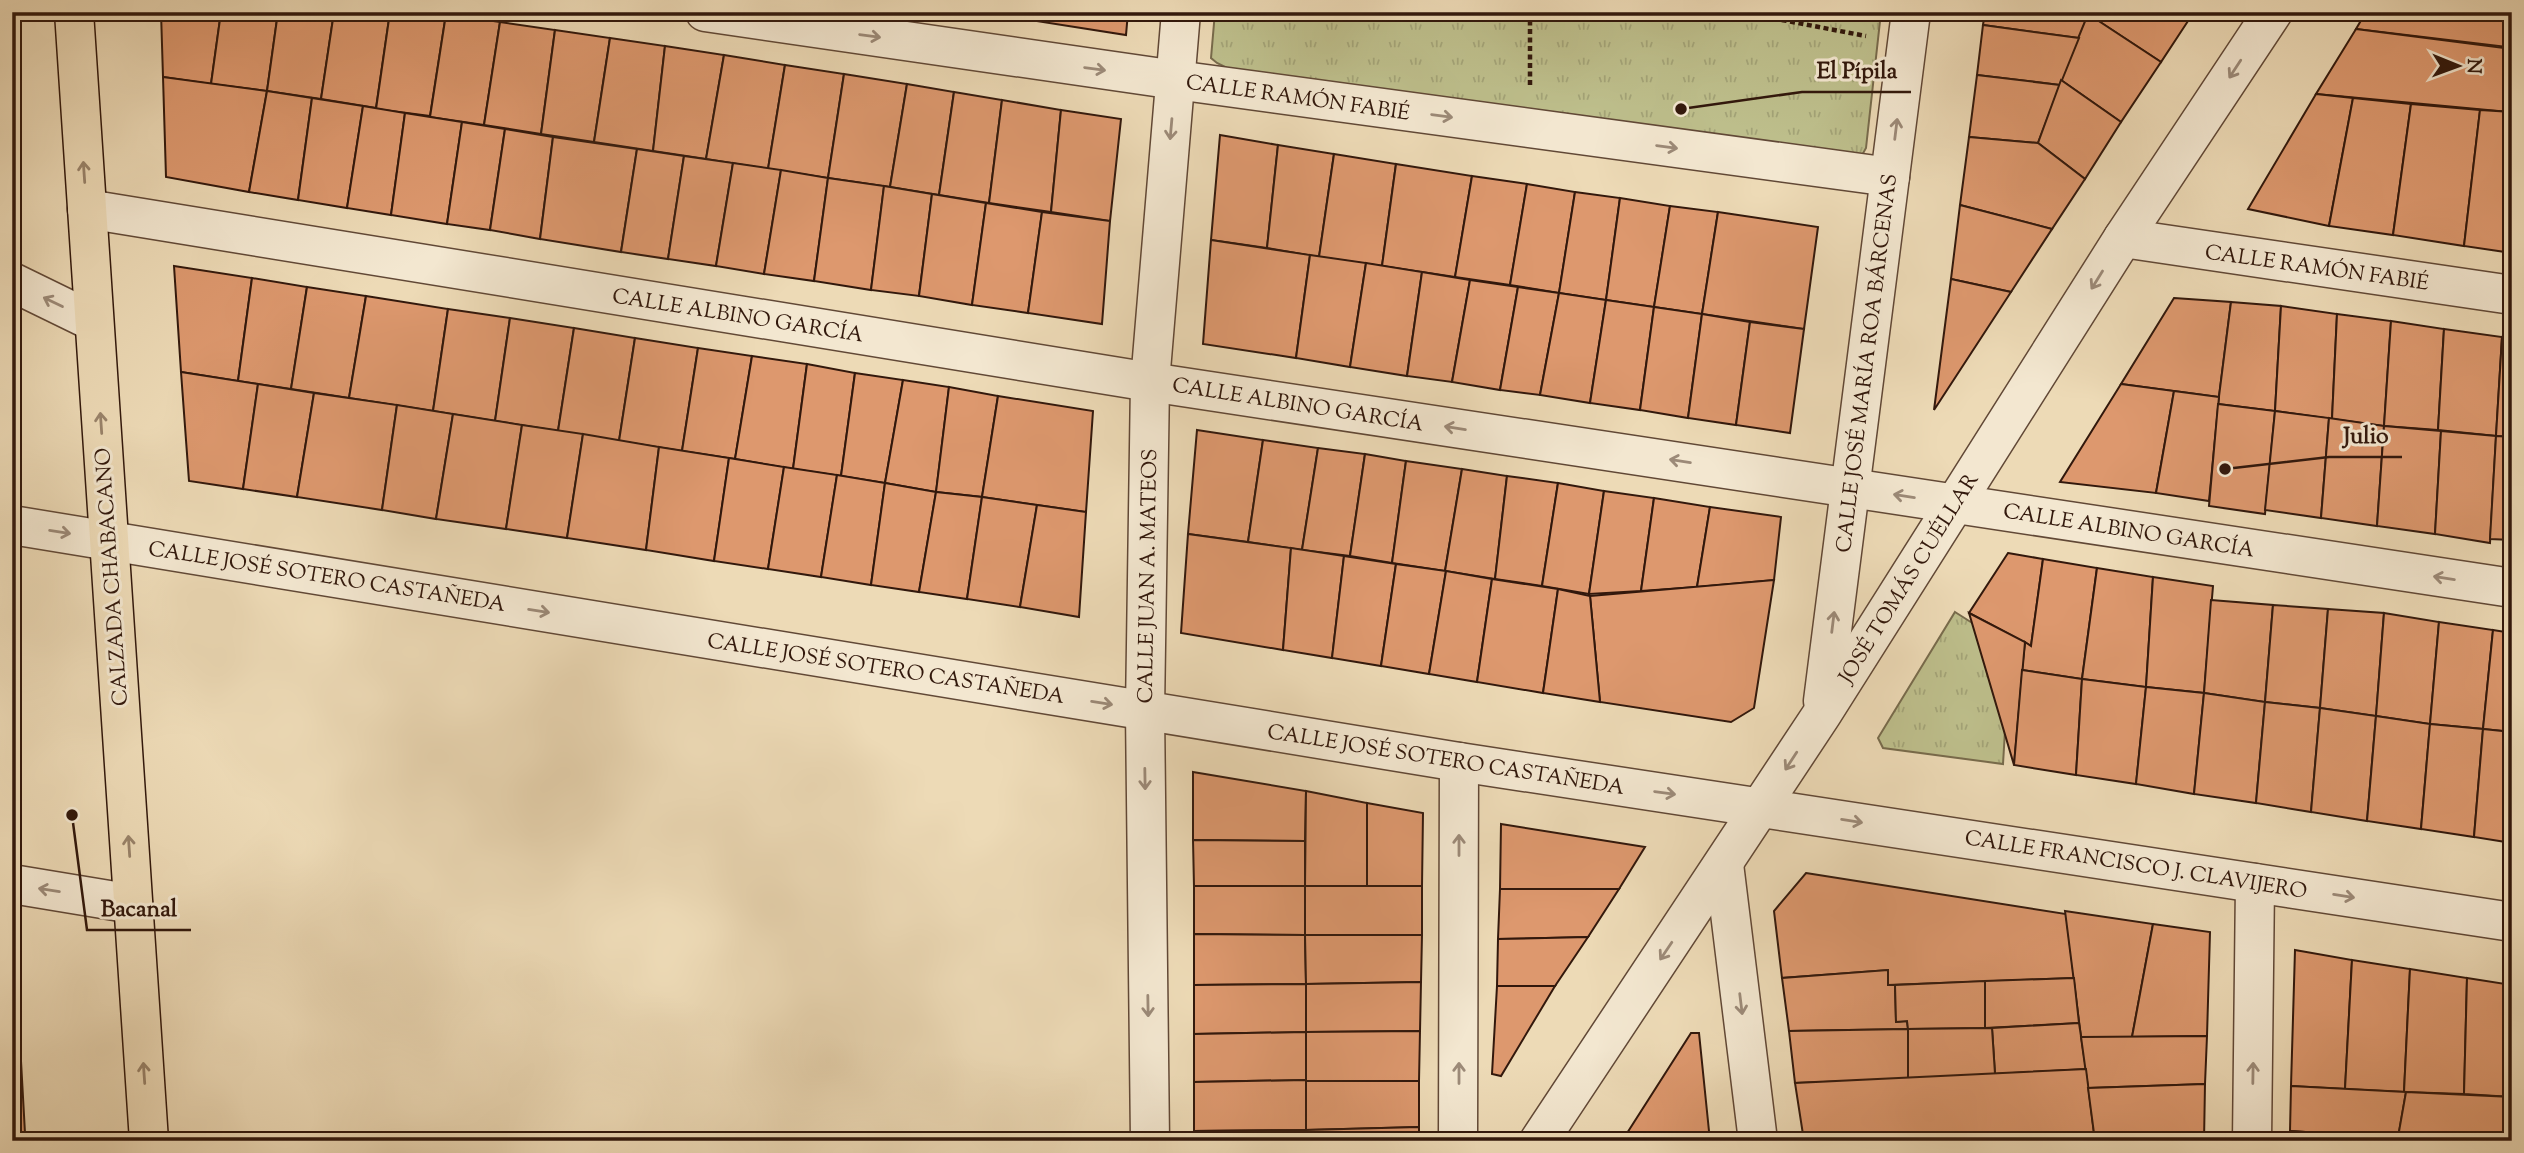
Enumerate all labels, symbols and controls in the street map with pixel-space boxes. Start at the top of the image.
one-way arrow [858,30,881,43]
north arrow [2422,32,2492,102]
callout: El Pípila [1802,48,1911,92]
text: El Pípila [1817,56,1898,89]
text: N [2459,58,2486,74]
one-way arrow [2228,59,2242,78]
one-way arrow [1083,62,1106,75]
street label: CALLE RAMÓN FABIÉ [1184,68,1412,130]
one-way arrow [1430,110,1453,123]
one-way arrow [1164,117,1177,140]
one-way arrow [1890,118,1903,140]
one-way arrow [1655,140,1678,153]
one-way arrow [78,160,91,183]
street label: CALLE JOSÉ MARÍA ROA BÁRCENAS [1830,172,1906,554]
street label: CALLE RAMÓN FABIÉ [2203,238,2431,300]
one-way arrow [2089,270,2104,289]
street label: CALLE ALBINO GARCÍA [610,282,866,352]
one-way arrow [43,295,64,308]
street label: CALLE ALBINO GARCÍA [1170,371,1426,441]
one-way arrow [94,412,107,435]
callout: Julio [2329,413,2402,457]
one-way arrow [1444,421,1466,434]
text: Julio [2341,421,2389,454]
street label: CALZADA CHABACANO [89,447,137,707]
street label: CALLE JUAN A. MATEOS [1132,448,1166,704]
one-way arrow [1669,455,1691,468]
street label: JOSÉ TOMÁS CUÉLLAR [1832,468,1987,691]
one-way arrow [1894,489,1916,502]
street label: CALLE ALBINO GARCÍA [2001,497,2257,567]
one-way arrow [49,526,71,539]
street label: CALLE JOSÉ SOTERO CASTAÑEDA [146,535,507,621]
one-way arrow [2433,571,2456,584]
one-way arrow [527,605,550,618]
one-way arrow [1827,611,1840,633]
street label: CALLE JOSÉ SOTERO CASTAÑEDA [705,627,1066,713]
one-way arrow [1090,697,1112,710]
street label: CALLE JOSÉ SOTERO CASTAÑEDA [1265,718,1626,804]
one-way arrow [1783,751,1798,770]
one-way arrow [1139,767,1152,790]
one-way arrow [1653,786,1676,799]
one-way arrow [1841,815,1863,828]
street label: CALLE FRANCISCO J. CLAVIJERO [1962,824,2309,908]
one-way arrow [1452,834,1466,857]
one-way arrow [122,835,135,857]
one-way arrow [38,883,60,896]
callout: Bacanal [87,886,191,930]
one-way arrow [2332,890,2355,903]
text: Bacanal [101,894,178,927]
one-way arrow [1658,941,1673,960]
one-way arrow [1735,993,1748,1015]
one-way arrow [1142,995,1155,1018]
one-way arrow [1452,1061,1465,1084]
one-way arrow [2246,1061,2260,1084]
one-way arrow [137,1062,150,1084]

